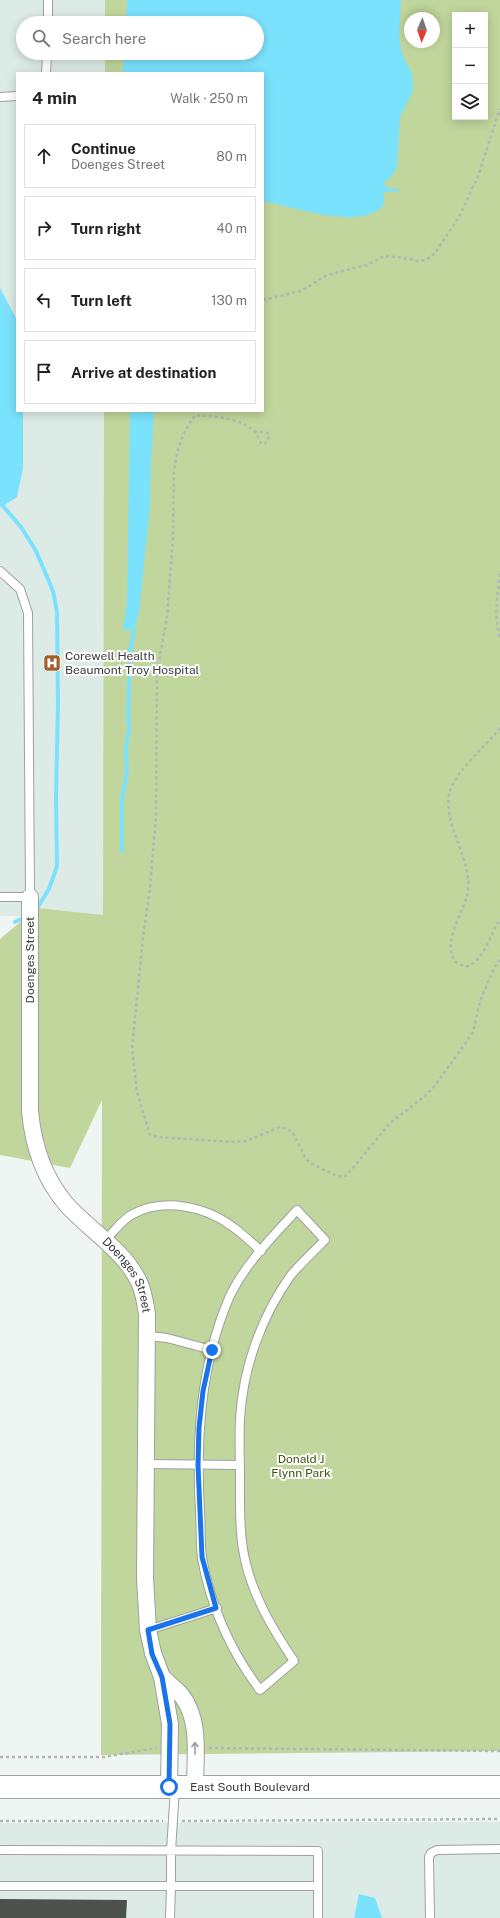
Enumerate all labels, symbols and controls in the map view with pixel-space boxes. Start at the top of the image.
north arrow [404,12,440,48]
map controls [452,12,488,120]
button: + [452,12,488,48]
search box [16,16,264,60]
icon: search [30,27,52,49]
text: Search here [62,30,146,47]
button: − [452,48,488,84]
button: layers [452,84,488,120]
text: 4 min [32,88,77,108]
text: Walk · 250 m [170,91,248,106]
text: Continue [71,140,136,157]
icon: ahead [33,145,55,167]
text: 80 m [216,149,247,164]
text: Doenges Street [71,157,165,172]
icon: right [33,217,55,239]
text: Turn right [71,220,141,237]
text: 40 m [216,221,247,236]
icon: left [33,289,55,311]
text: Turn left [71,292,132,309]
text: 130 m [211,293,247,308]
icon: arrive [33,361,55,383]
text: Arrive at destination [71,364,216,381]
place label: Corewell Health Beaumont Troy Hospital [65,649,200,677]
hospital icon: Corewell Health Beaumont Troy Hospital [42,653,62,673]
street label: Doenges Street [23,916,37,1003]
street label: Doenges Street [99,1234,154,1314]
route end [203,1341,221,1359]
park label: Donald J Flynn Park [271,1452,331,1480]
one-way arrow [191,1742,199,1755]
route start [160,1778,178,1796]
street label: East South Boulevard [190,1780,310,1794]

